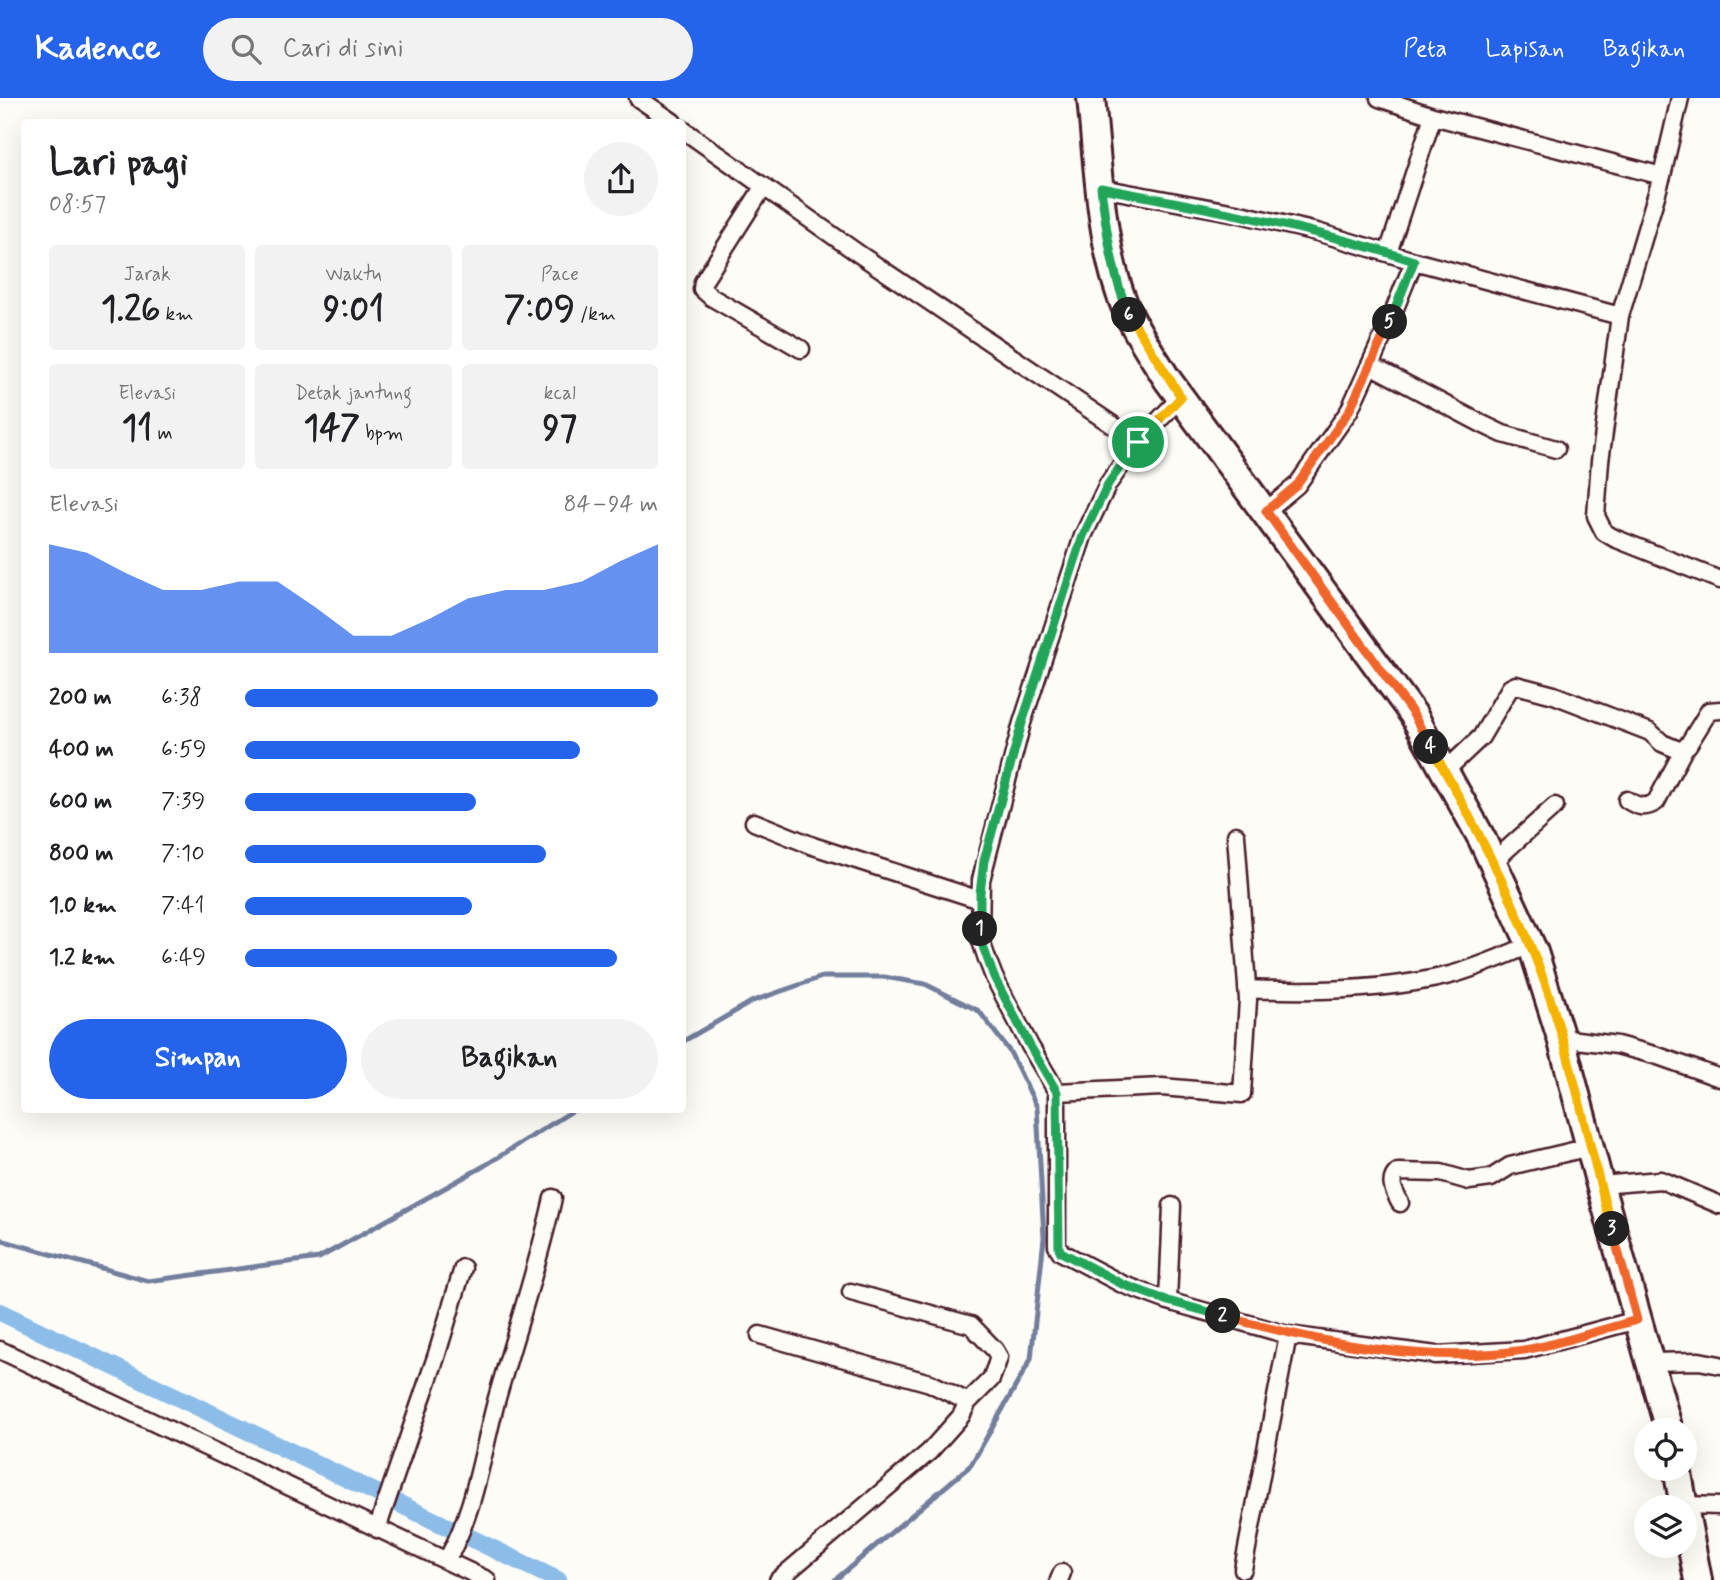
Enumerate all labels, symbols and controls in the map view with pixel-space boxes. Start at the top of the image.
search box [203,18,693,81]
text: Kadence [35,27,161,71]
icon: search [227,30,265,68]
text: Cari di sini [283,32,404,66]
text: Peta [1404,34,1447,65]
text: Lapisan [1485,34,1564,65]
text: Bagikan [1602,34,1685,65]
text: Lari pagi [49,139,188,188]
button: share [584,142,658,216]
text: 08:57 [49,190,106,220]
text: Jarak [124,262,171,287]
text: Waktu [325,262,382,287]
text: Pace [541,262,579,287]
text: 1.26 [101,287,160,333]
text: 9:01 [323,287,384,333]
text: 7:09 [504,287,575,333]
pin: 6 [1112,298,1146,332]
text: km [160,302,193,327]
text: /km [575,302,616,327]
text: 6 [1124,302,1133,327]
pin: 5 [1372,304,1408,340]
text: 5 [1384,309,1395,334]
text: Elevasi [118,381,176,406]
text: Detak jantung [295,381,412,406]
text: kcal [544,381,576,406]
text: 11 [122,406,152,452]
text: 147 [304,406,360,452]
text: 97 [542,406,577,452]
pin [1108,412,1168,472]
text: m [152,421,173,446]
text: bpm [360,421,403,446]
icon: arrive [1119,423,1157,461]
text: Elevasi [49,490,118,520]
text: 84–94 m [564,490,658,520]
text: 200 m [49,683,112,713]
text: 6:38 [161,683,202,713]
pin: 4 [1414,730,1448,764]
text: 4 [1425,734,1436,759]
text: 400 m [49,735,114,765]
text: 6:59 [161,735,206,765]
text: 600 m [49,787,112,817]
text: 7:39 [161,787,205,817]
text: 800 m [49,839,113,869]
text: 7:10 [161,839,205,869]
text: 1.0 km [49,891,117,921]
text: 7:41 [161,891,204,921]
pin: 1 [962,912,998,946]
text: 1 [975,916,984,941]
text: 1.2 km [49,943,115,973]
text: 6:49 [161,943,206,973]
button: Simpan [49,1019,347,1099]
button: Bagikan [361,1019,658,1099]
pin: 3 [1594,1212,1630,1246]
text: 3 [1607,1216,1616,1241]
pin: 2 [1206,1298,1240,1334]
text: 2 [1218,1303,1227,1328]
map controls [1634,1418,1697,1558]
button: locate [1634,1418,1697,1481]
button: layers [1634,1495,1697,1558]

